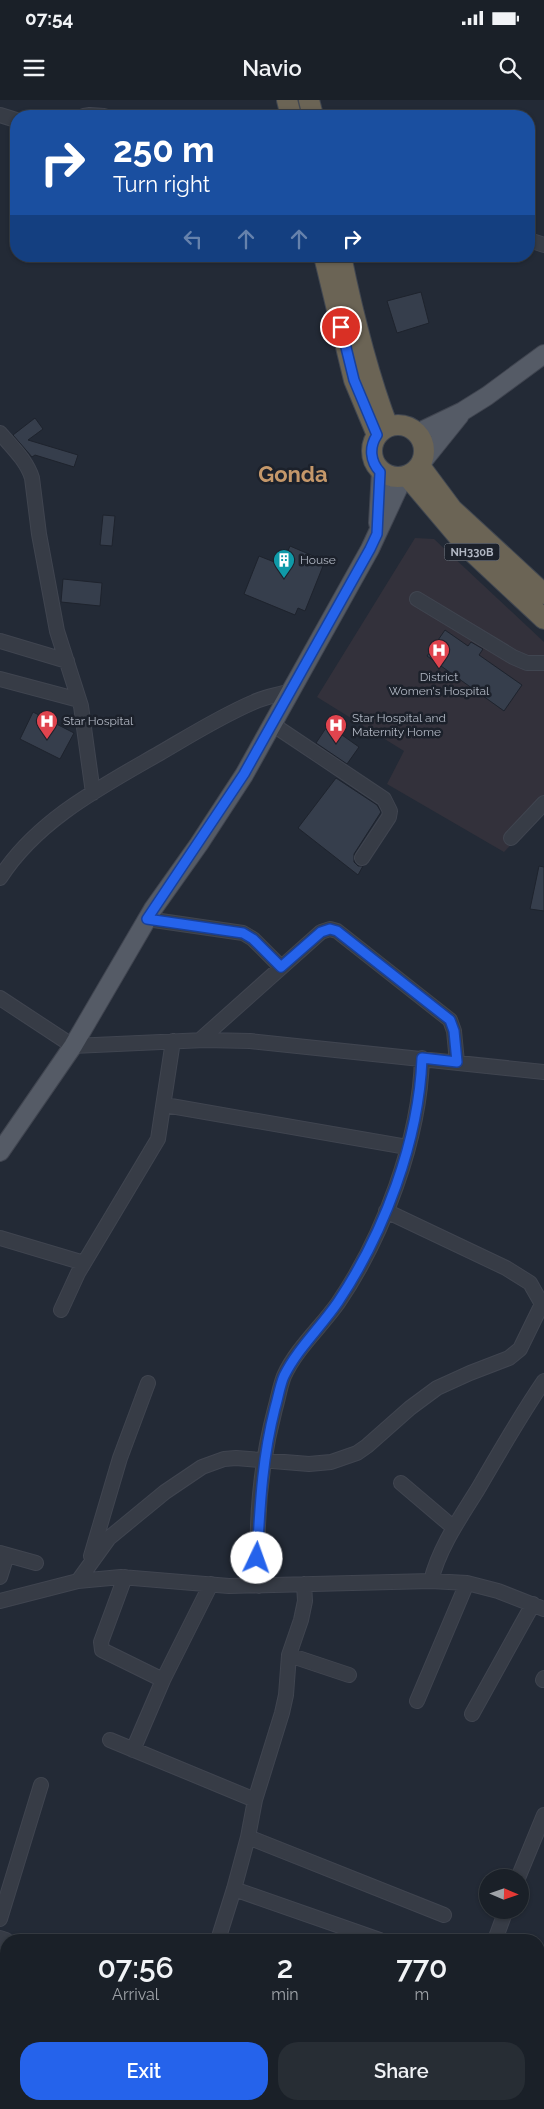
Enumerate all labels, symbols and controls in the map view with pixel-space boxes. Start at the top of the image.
text: 07:54 [25,7,73,29]
icon: menu [20,54,48,82]
icon: search [496,54,524,82]
text: Navio [242,55,302,81]
text: 250 m [113,129,215,170]
icon: right [30,130,95,195]
text: Turn right [113,171,210,197]
icon: left [179,225,207,253]
icon: ahead [232,225,260,253]
icon: ahead [285,225,313,253]
icon: right [338,225,366,253]
pin [320,306,362,348]
icon: arrive [327,313,355,341]
district label: Gonda [258,461,328,487]
road number: NH330B [444,544,500,561]
building icon: House [272,548,296,579]
place label: House [300,553,336,567]
hospital icon: District Women's Hospital [427,638,451,669]
place label: District Women's Hospital [389,670,490,698]
hospital icon: Star Hospital [35,709,59,740]
place label: Star Hospital and Maternity Home [352,711,446,739]
hospital icon: Star Hospital and Maternity Home [324,713,348,744]
place label: Star Hospital [63,714,134,728]
position arrow [230,1531,282,1583]
north arrow [479,1869,529,1919]
map controls [479,1869,529,1919]
text: 07:56 [97,1950,174,1985]
text: 2 [277,1950,293,1985]
text: 770 [396,1950,448,1985]
text: Arrival [112,1985,159,2004]
text: min [271,1985,299,2004]
text: m [414,1985,429,2004]
button: Exit [20,2042,268,2100]
button: Share [278,2042,525,2100]

